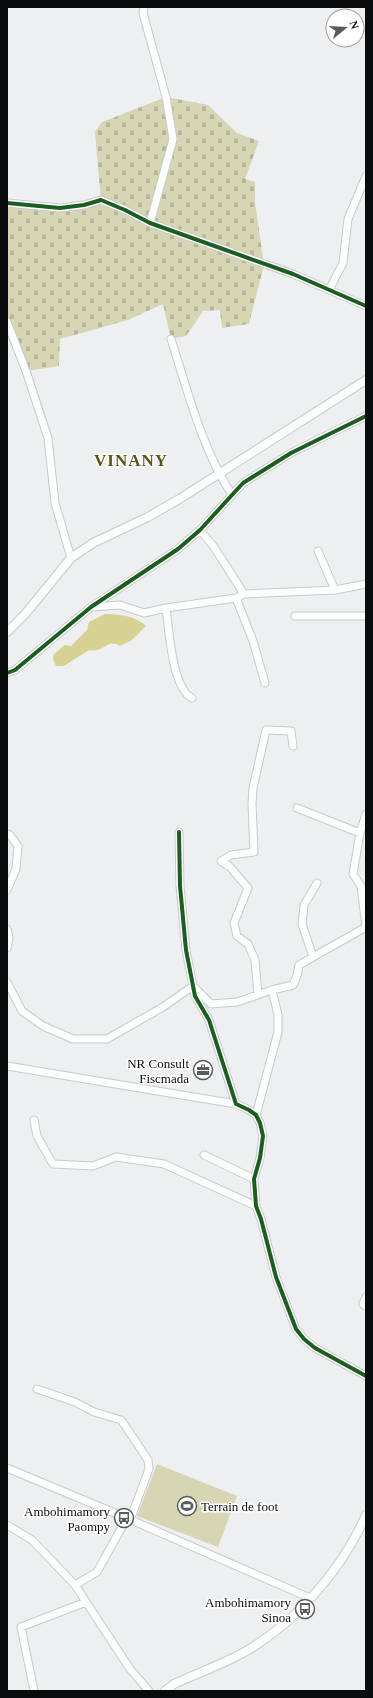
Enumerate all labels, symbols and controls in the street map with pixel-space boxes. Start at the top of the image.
north arrow [325,8,365,48]
text: N [348,19,361,31]
district label: VINANY [94,451,168,470]
place label: NR Consult Fiscmada [127,1056,189,1086]
office icon: NR Consult Fiscmada [192,1059,214,1081]
sports icon: Terrain de foot [176,1495,198,1517]
place label: Terrain de foot [201,1499,278,1514]
place label: Ambohimamory Paompy [24,1504,110,1534]
bus stop icon: Ambohimamory Paompy [113,1507,135,1529]
place label: Ambohimamory Sinoa [205,1595,291,1625]
bus stop icon: Ambohimamory Sinoa [294,1598,316,1620]

